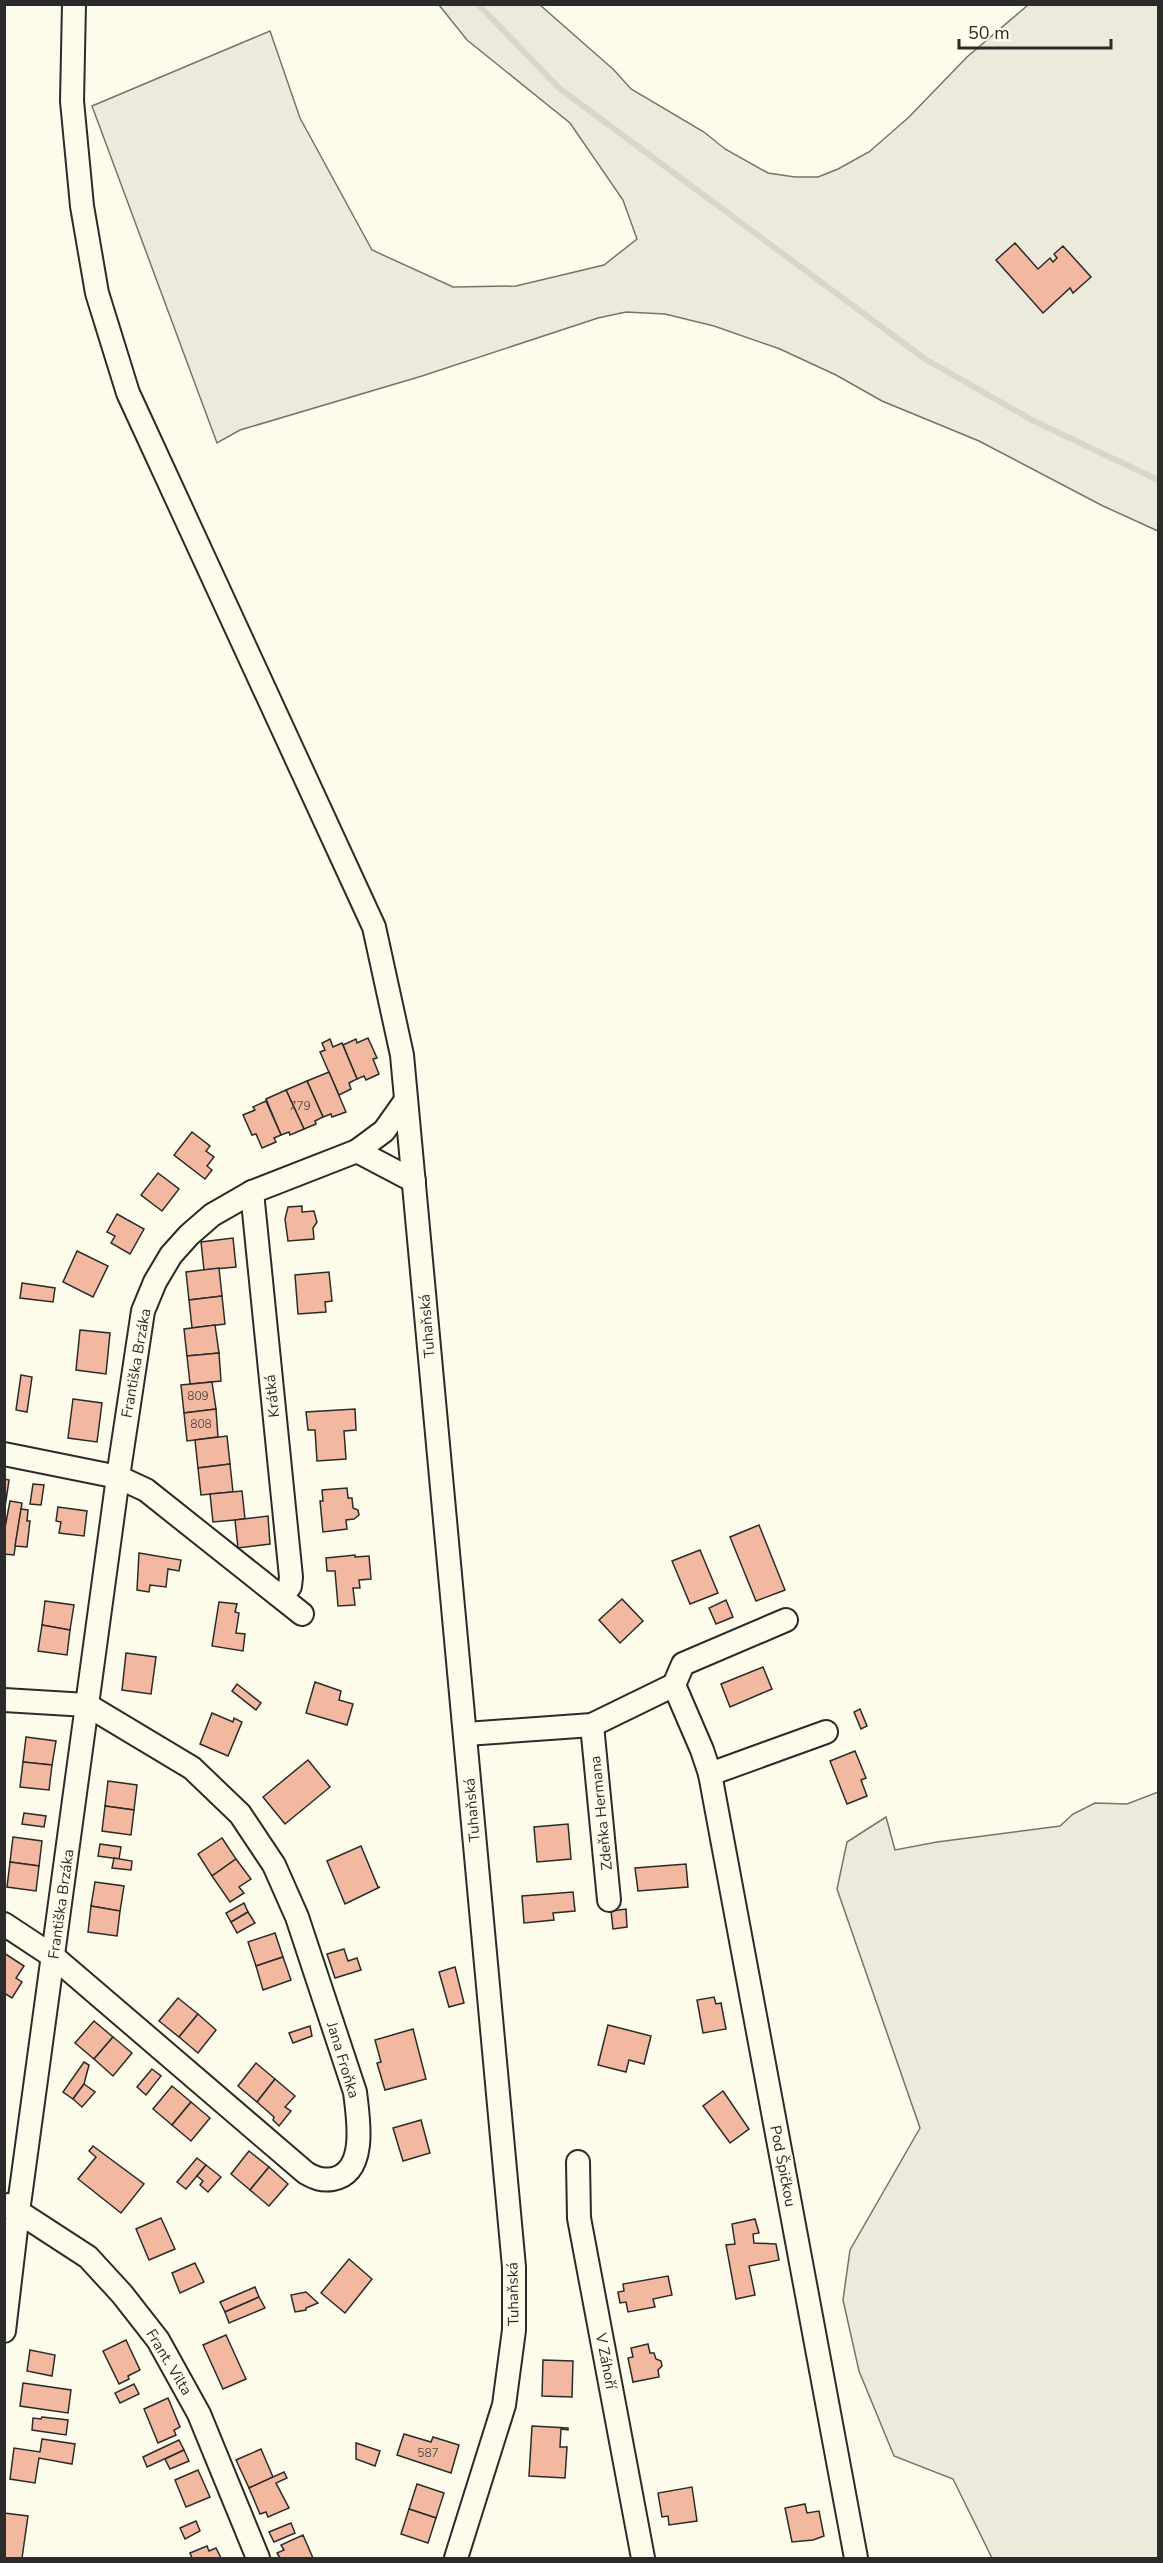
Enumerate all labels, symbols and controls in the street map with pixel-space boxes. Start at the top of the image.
scale bar [959,12,1110,50]
text: 50 m [968,21,1010,45]
house number: 779 [289,1098,311,1114]
street label: Tuhaňská [414,1293,440,1359]
street label: Františka Brzáka [117,1307,155,1419]
street label: Krátká [260,1373,284,1419]
house number: 809 [187,1388,209,1404]
house number: 808 [190,1416,212,1432]
street label: Zdeňka Hermana [585,1755,617,1871]
street label: Tuhaňská [459,1777,485,1843]
street label: Františka Brzáka [43,1848,79,1960]
street label: Jana Froňka [322,2018,364,2101]
street label: Pod Špičkou [765,2123,802,2208]
street label: Tuhaňská [502,2262,524,2326]
street label: Frant. Vilta [141,2325,197,2399]
street label: V Záhoří [591,2330,621,2392]
house number: 587 [417,2445,439,2461]

